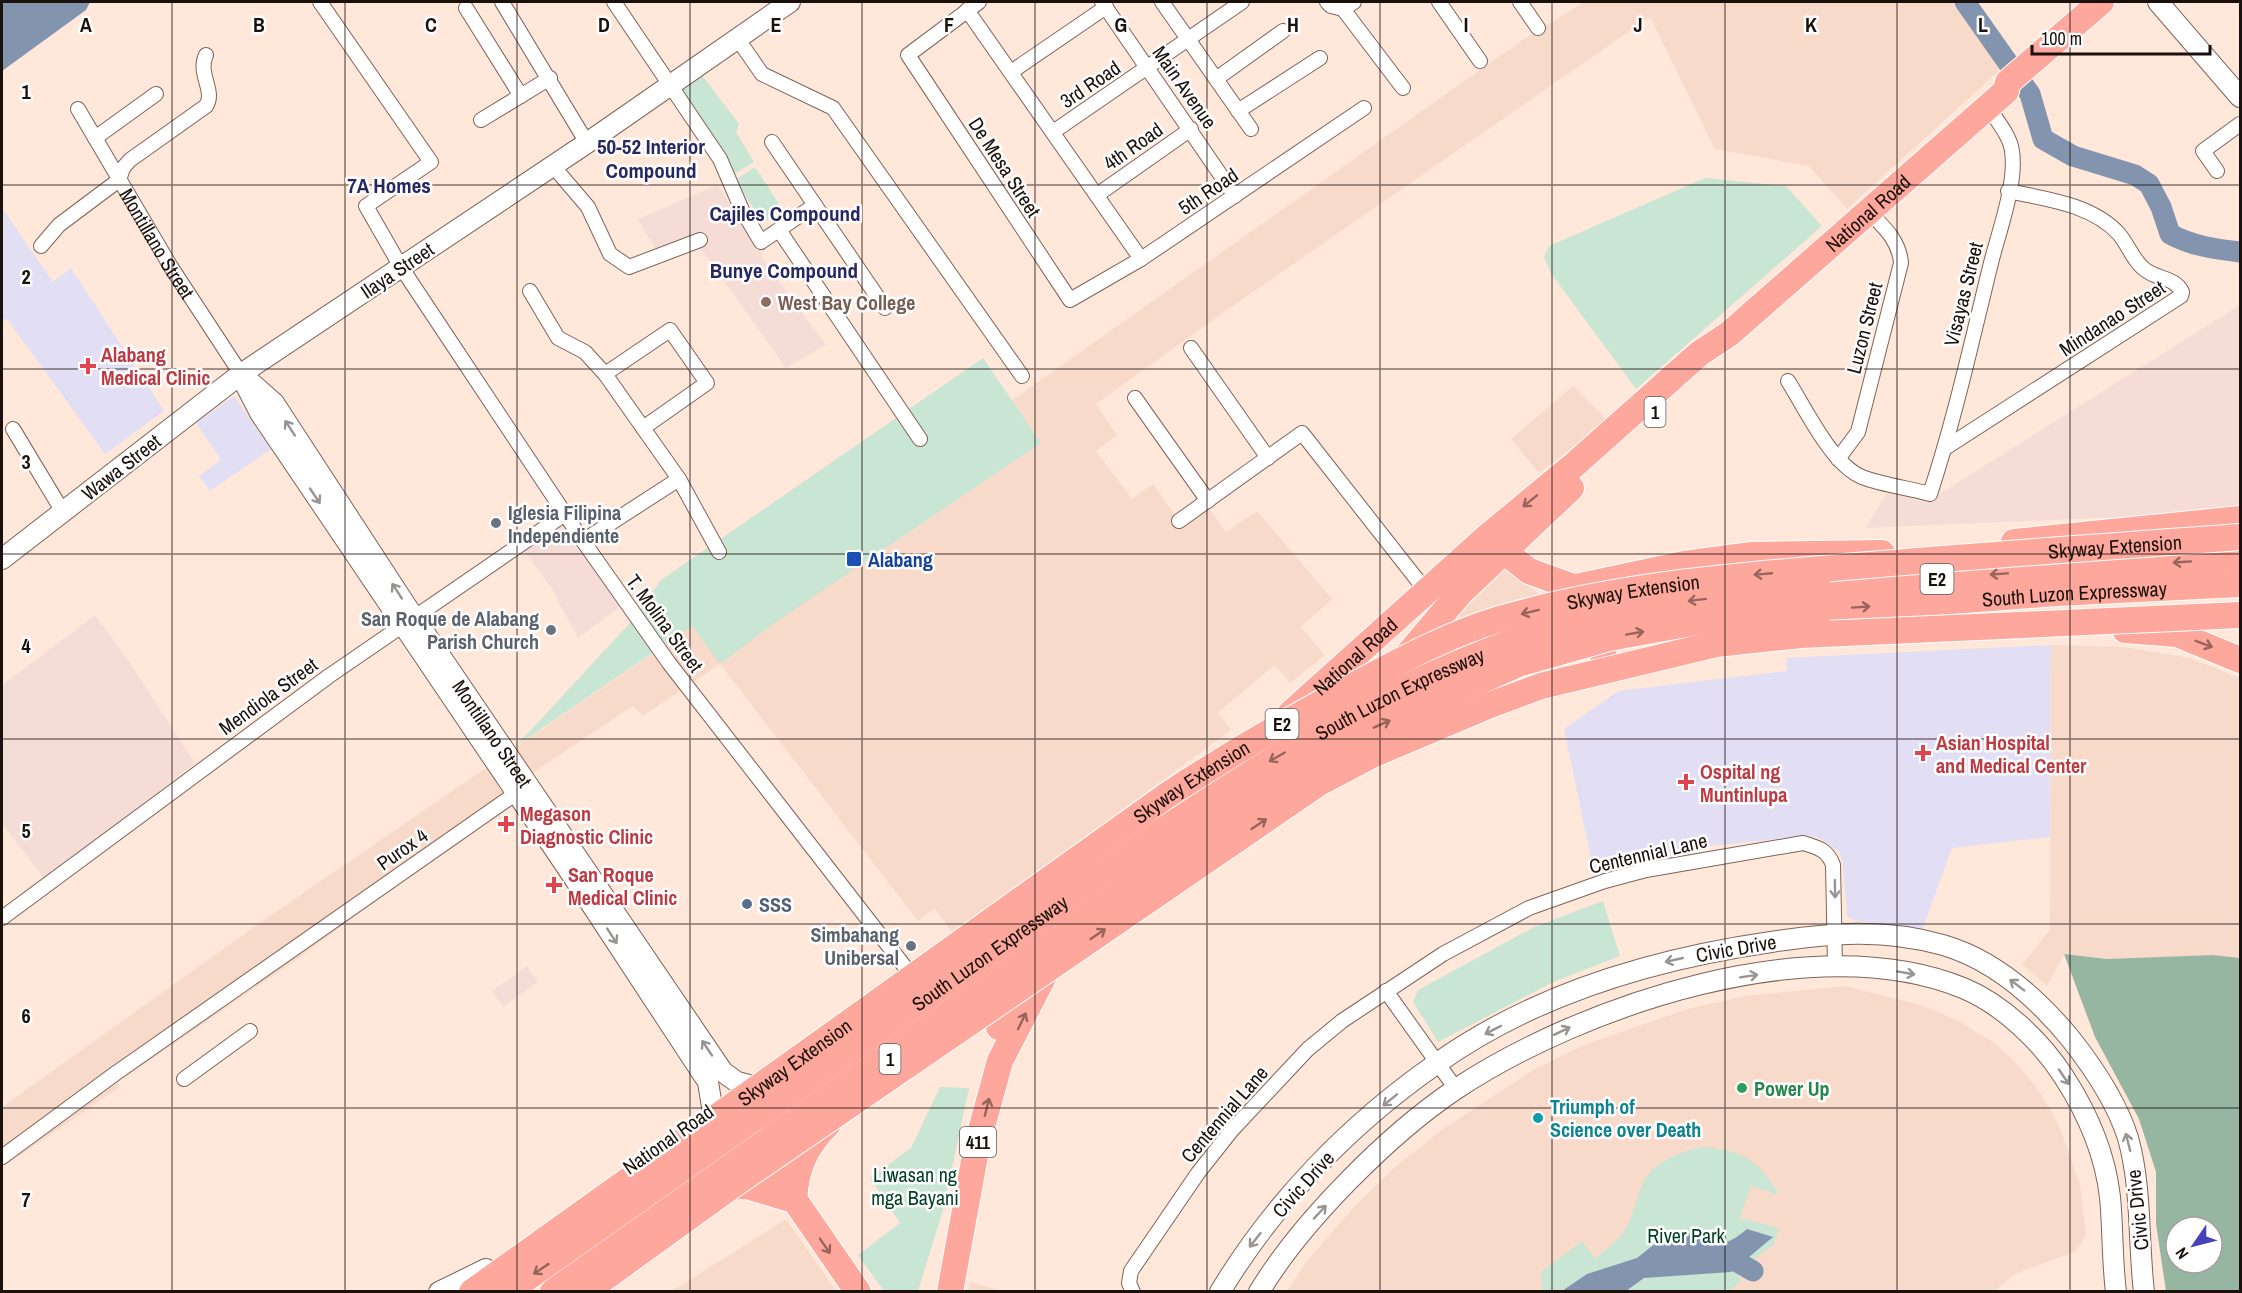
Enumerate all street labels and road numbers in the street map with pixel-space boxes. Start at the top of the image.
street label: Main Avenue [1147,40,1223,134]
street label: 3rd Road [1054,54,1126,114]
street label: De Mesa Street [963,112,1048,222]
street label: 4th Road [1098,116,1168,176]
street label: 5th Road [1173,161,1243,221]
street label: National Road [1819,168,1916,257]
street label: Montillano Street [114,183,202,304]
street label: Ilaya Street [355,235,439,304]
street label: Visayas Street [1937,239,1989,349]
street label: Mindanao Street [2054,273,2171,362]
street label: Luzon Street [1840,279,1888,376]
road number: 1 [1644,397,1666,427]
street label: Wawa Street [76,427,166,506]
street label: Skyway Extension [2047,528,2183,564]
road number: E2 [1920,564,1954,594]
street label: Skyway Extension [1564,567,1701,615]
street label: T. Molina Street [620,569,710,678]
street label: South Luzon Expressway [1981,574,2168,612]
street label: National Road [1307,611,1403,701]
street label: South Luzon Expressway [1310,640,1489,746]
street label: Mendiola Street [213,651,323,741]
street label: Montillano Street [447,674,539,792]
road number: E2 [1266,709,1298,739]
street label: Skyway Extension [1127,733,1254,829]
street label: Purox 4 [371,822,433,876]
street label: Centennial Lane [1586,826,1710,880]
street label: South Luzon Expressway [906,888,1074,1017]
street label: Civic Drive [1694,928,1778,968]
street label: Skyway Extension [732,1012,857,1112]
road number: 1 [880,1044,900,1074]
street label: Centennial Lane [1174,1060,1274,1168]
street label: National Road [617,1098,719,1180]
road number: 411 [960,1127,996,1157]
street label: Civic Drive [1266,1145,1340,1223]
street label: Civic Drive [2119,1168,2155,1252]

